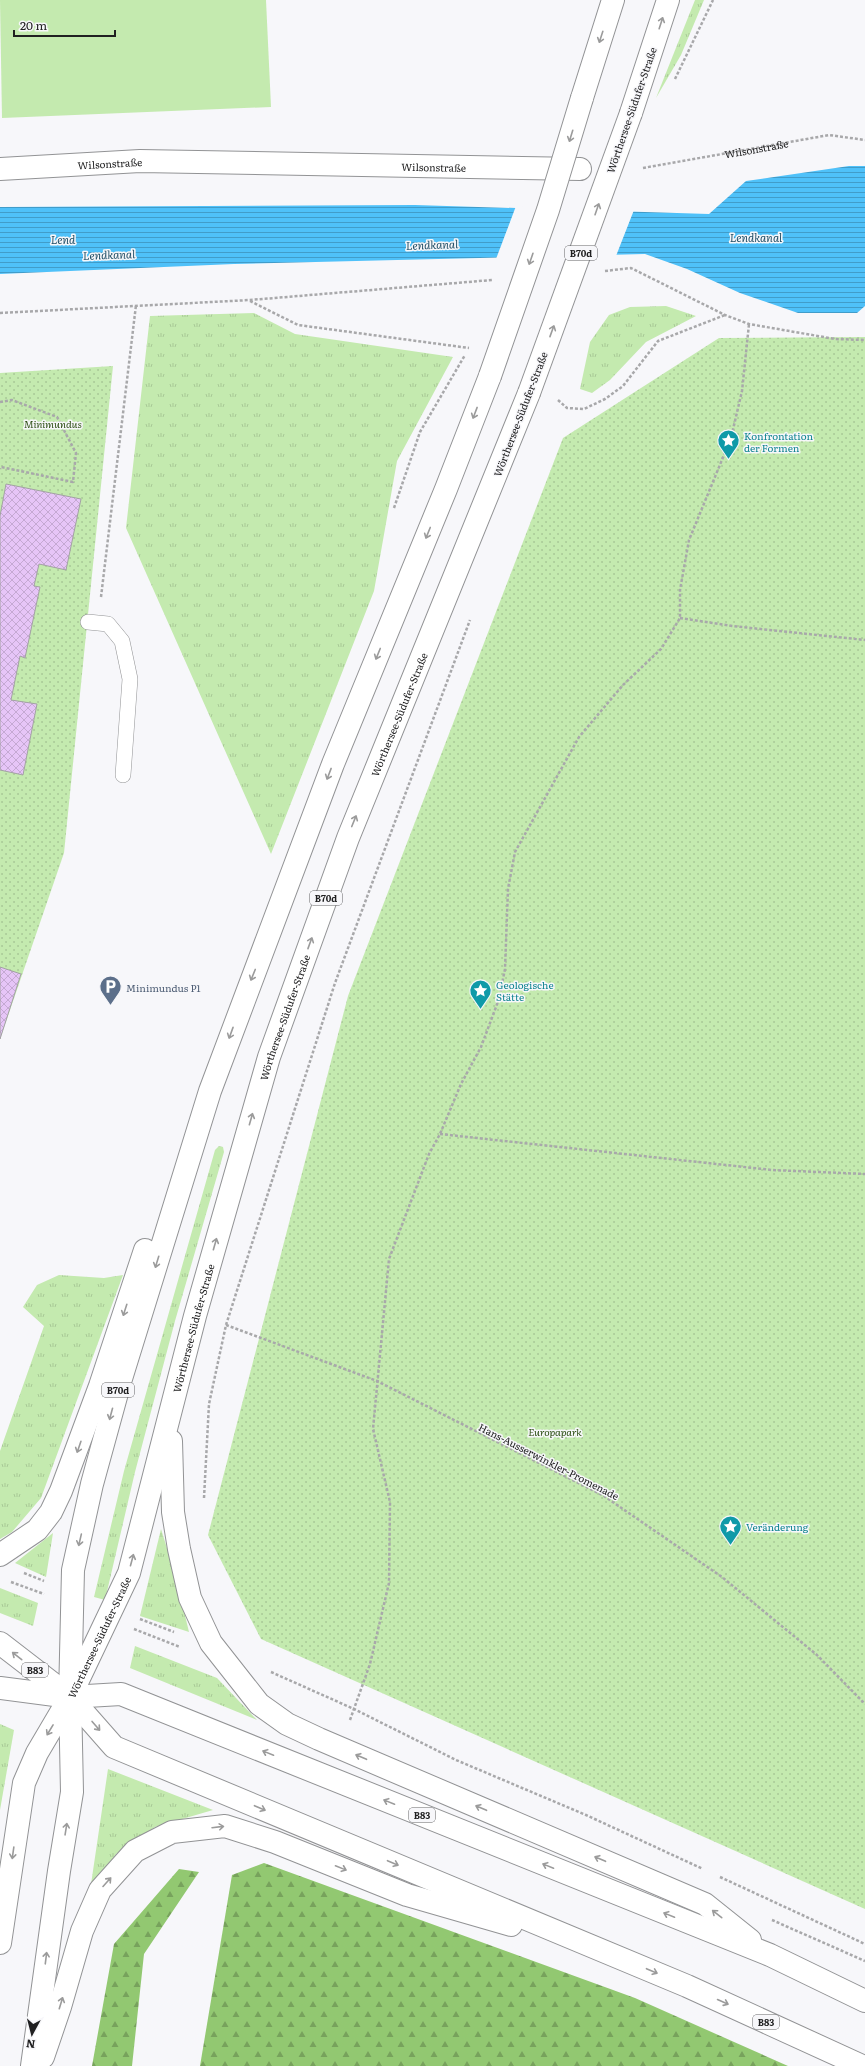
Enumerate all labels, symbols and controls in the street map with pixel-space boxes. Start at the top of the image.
scale bar [14,12,115,38]
text: 20 m [20,16,47,34]
one-way arrow [658,16,665,29]
one-way arrow [597,31,605,43]
street label: Wörthersee-Südufer-Straße [602,45,660,175]
one-way arrow [567,129,574,142]
street label: Wilsonstraße [723,135,789,161]
street label: Wilsonstraße [77,153,143,172]
street label: Wilsonstraße [401,158,466,174]
one-way arrow [594,203,602,215]
water label: Lendkanal [730,229,783,245]
water label: Lend [51,231,76,247]
water label: Lendkanal [406,235,459,253]
water label: Lendkanal [83,245,136,263]
road number: B70d [565,246,597,260]
one-way arrow [526,253,534,265]
one-way arrow [549,325,557,337]
street label: Wörthersee-Südufer-Straße [489,349,551,479]
one-way arrow [471,406,479,418]
park label: Minimundus [24,416,82,431]
place icon: Konfrontation der Formen [716,428,742,461]
place label: Konfrontation der Formen [744,428,813,455]
one-way arrow [423,527,431,539]
one-way arrow [374,647,382,659]
street label: Wörthersee-Südufer-Straße [366,650,430,778]
one-way arrow [325,768,333,780]
one-way arrow [351,816,359,828]
road number: B70d [310,891,342,905]
one-way arrow [306,938,314,950]
street label: Wörthersee-Südufer-Straße [255,952,313,1082]
one-way arrow [249,968,257,980]
parking icon: Minimundus P1 [98,974,124,1007]
place icon: Geologische Stätte [468,977,494,1010]
place label: Geologische Stätte [496,977,554,1004]
place label: Minimundus P1 [126,980,200,995]
one-way arrow [227,1027,235,1039]
one-way arrow [248,1113,255,1126]
one-way arrow [212,1238,219,1251]
one-way arrow [153,1256,160,1269]
street label: Wörthersee-Südufer-Straße [168,1262,217,1394]
one-way arrow [121,1304,128,1317]
road number: B70d [102,1383,134,1397]
one-way arrow [107,1407,115,1420]
street label: Hans-Ausserwinkler-Promenade [476,1419,622,1503]
park label: Europapark [528,1424,582,1439]
one-way arrow [74,1440,82,1452]
place icon: Veränderung [718,1513,744,1546]
place label: Veränderung [746,1519,809,1534]
one-way arrow [75,1533,83,1546]
one-way arrow [129,1553,137,1566]
street label: Wörthersee-Südufer-Straße [63,1574,134,1700]
one-way arrow [11,1652,22,1660]
road number: B83 [22,1663,48,1677]
one-way arrow [91,1721,100,1731]
one-way arrow [46,1724,54,1736]
one-way arrow [263,1749,275,1756]
one-way arrow [355,1753,367,1760]
one-way arrow [383,1797,395,1805]
one-way arrow [254,1804,266,1812]
one-way arrow [475,1804,487,1811]
road number: B83 [409,1808,435,1822]
one-way arrow [62,1823,70,1836]
one-way arrow [212,1823,225,1830]
one-way arrow [9,1846,17,1859]
one-way arrow [594,1855,606,1862]
one-way arrow [387,1860,399,1867]
one-way arrow [543,1862,555,1869]
one-way arrow [334,1865,346,1873]
one-way arrow [102,1877,112,1887]
one-way arrow [663,1910,675,1918]
one-way arrow [712,1910,723,1918]
one-way arrow [43,1952,50,1965]
one-way arrow [645,1968,657,1975]
one-way arrow [58,1996,65,2009]
one-way arrow [717,1999,729,2006]
north arrow [12,2014,52,2054]
road number: B83 [753,2015,779,2029]
text: N [25,2036,36,2053]

